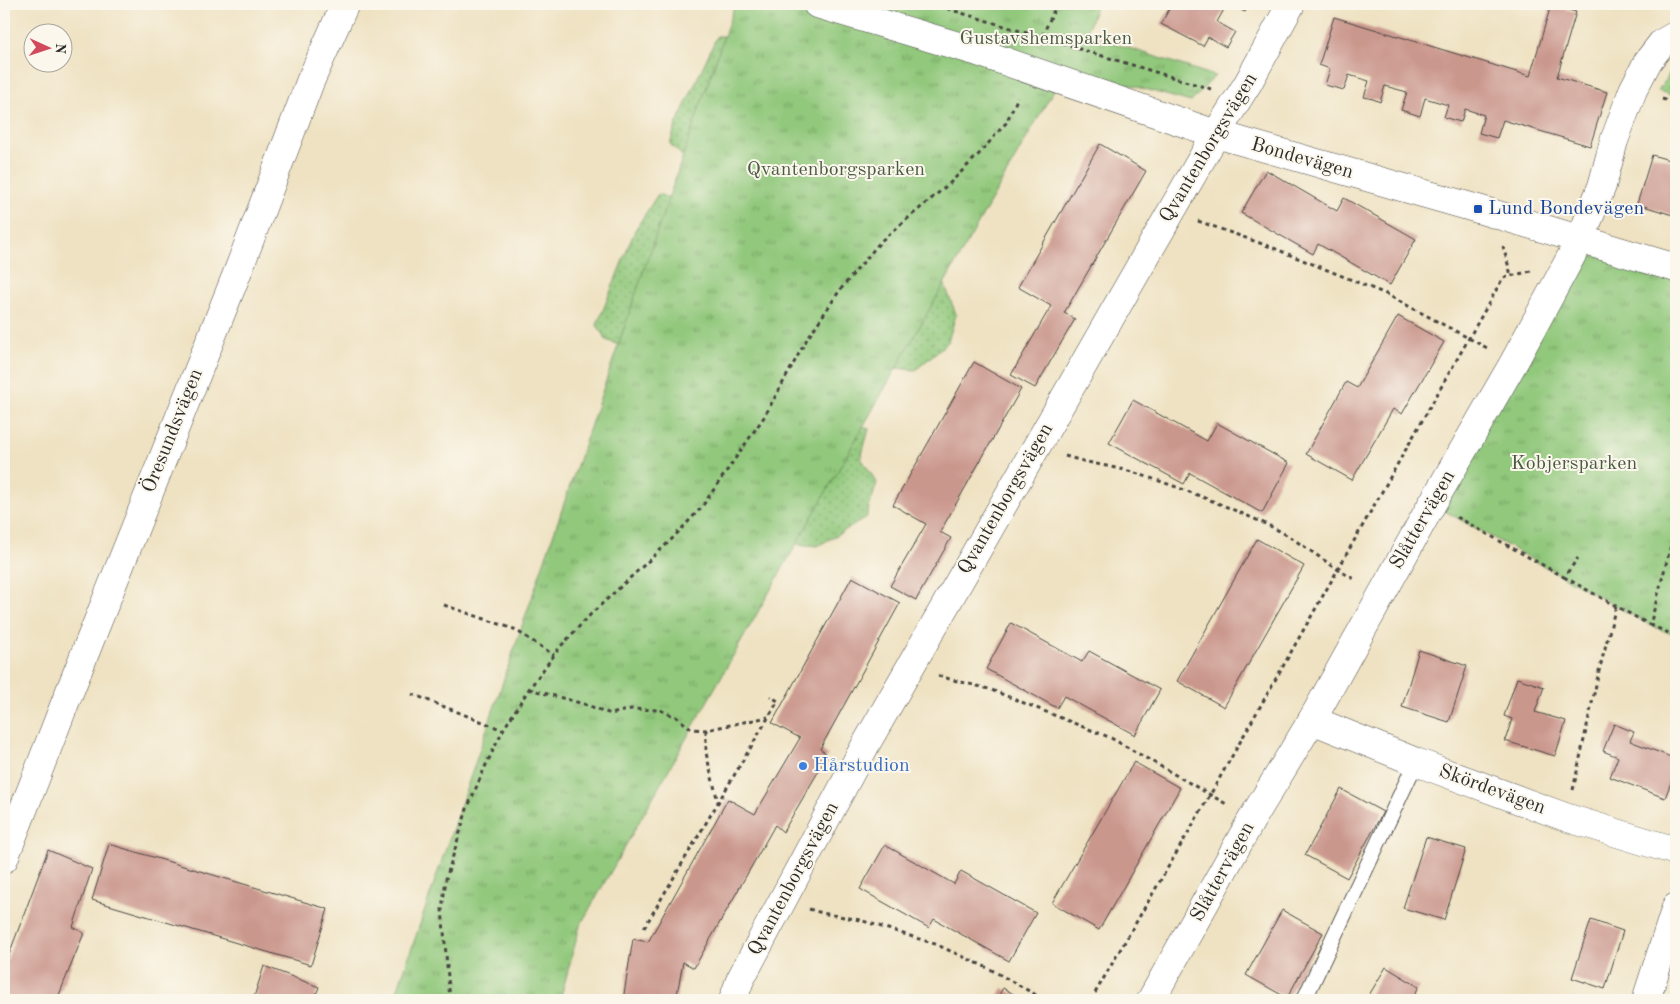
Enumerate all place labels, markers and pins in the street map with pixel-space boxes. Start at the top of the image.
place label: Lund Bondevägen [1488,199,1645,219]
marker: Lund Bondevägen [1472,203,1484,215]
place label: Hårstudion [813,756,910,776]
marker: Hårstudion [797,760,809,772]

